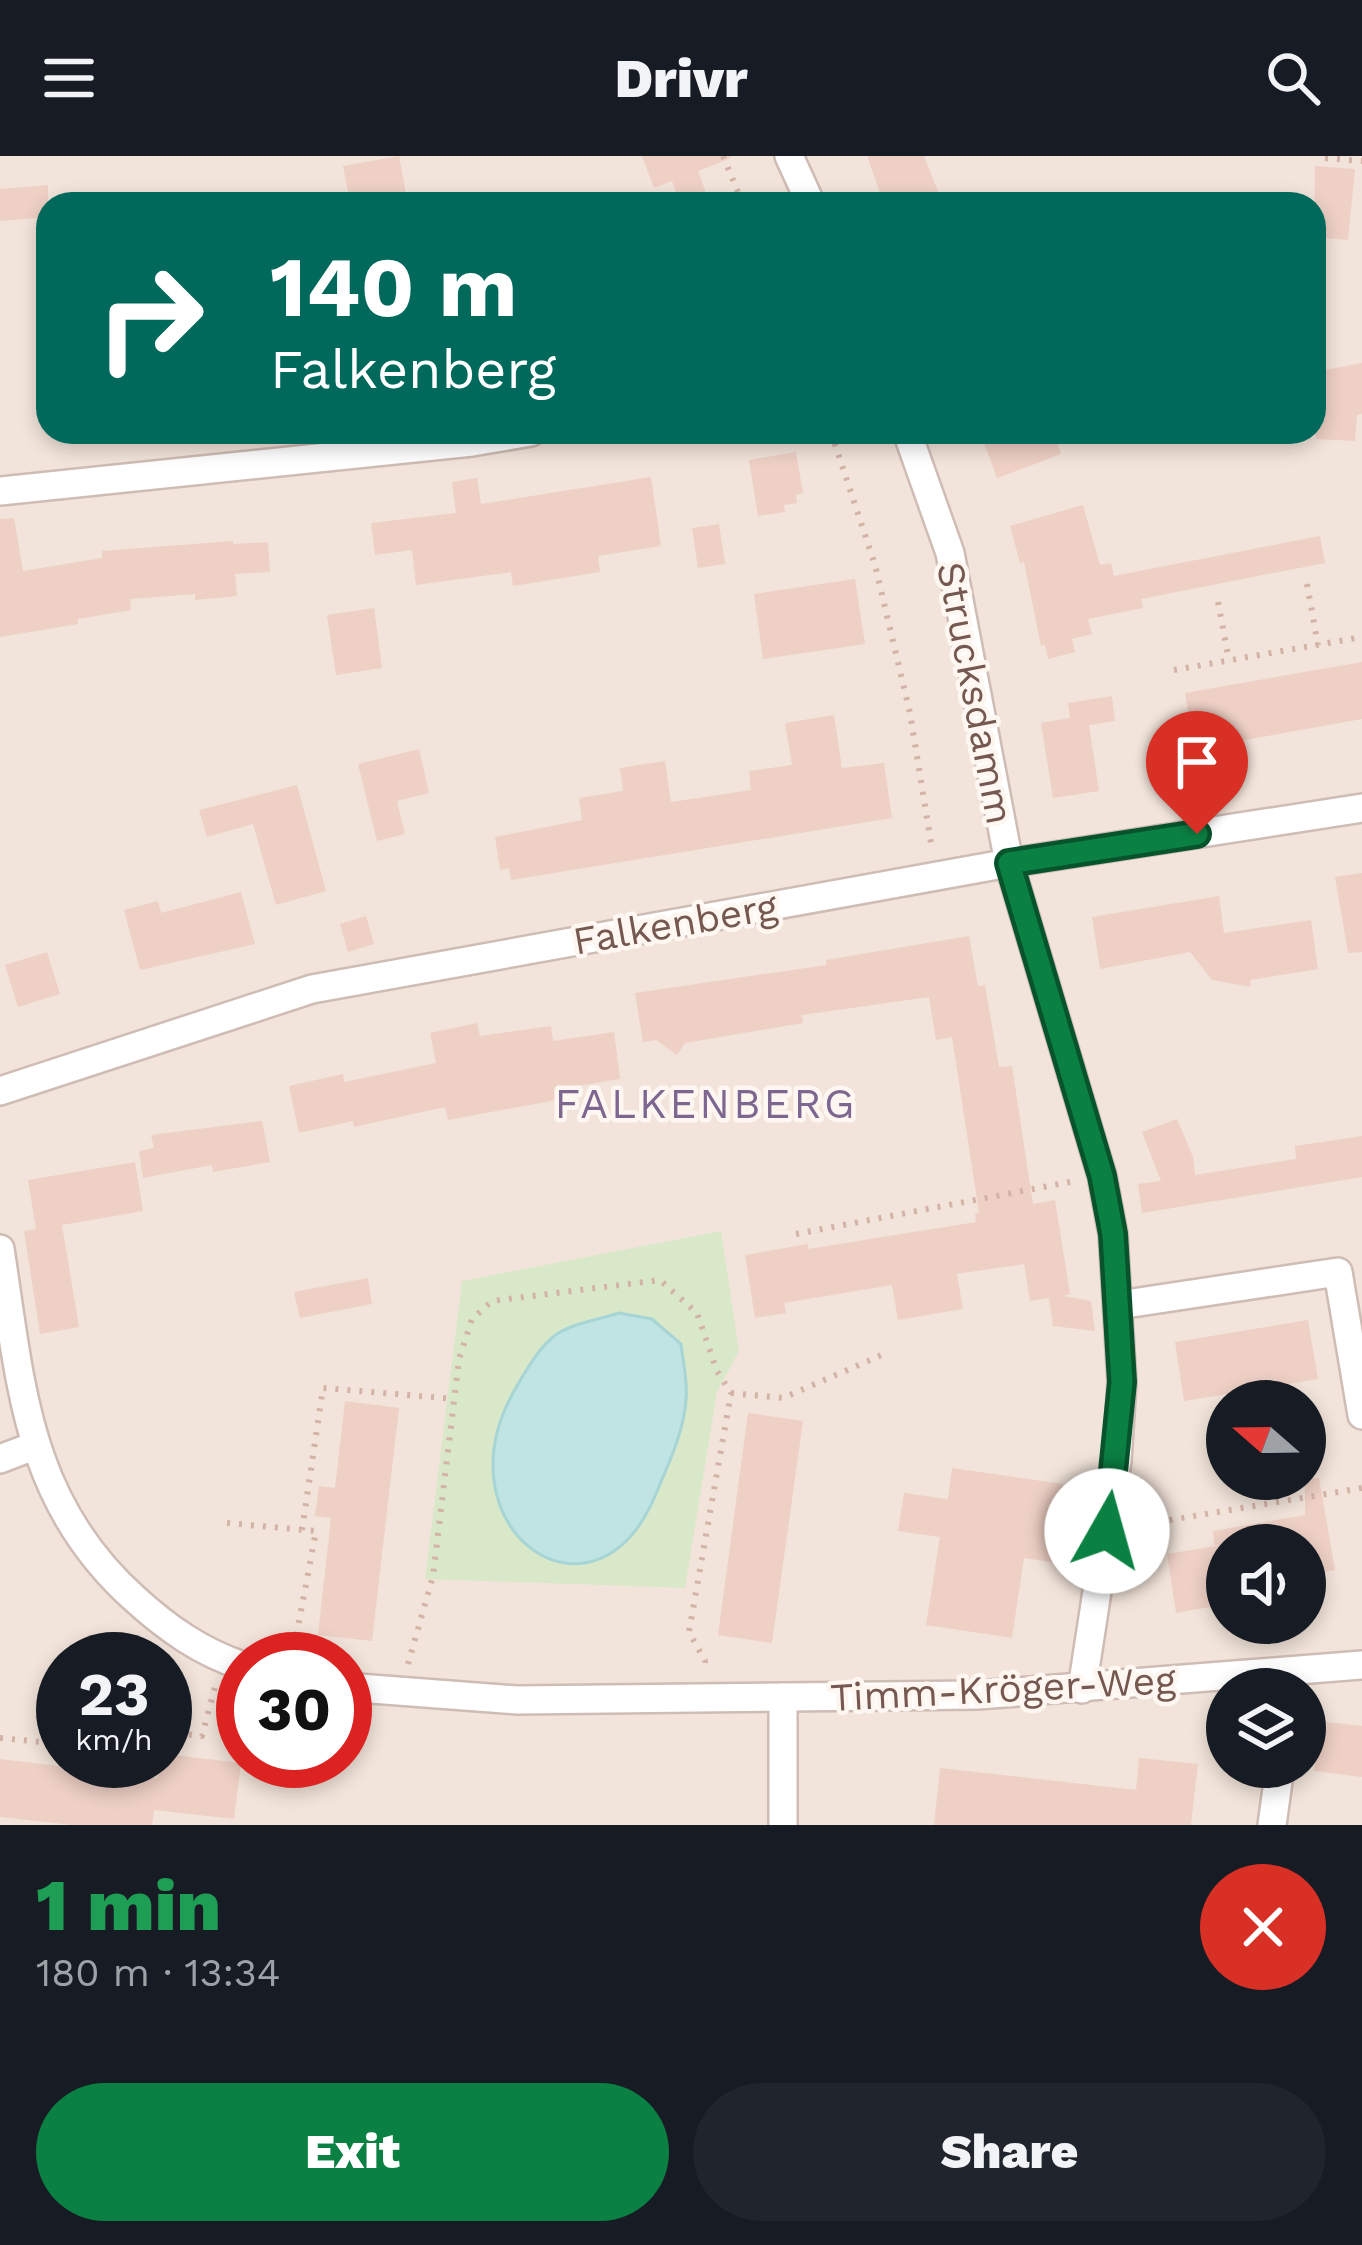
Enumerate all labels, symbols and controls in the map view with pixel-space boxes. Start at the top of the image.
icon: menu [36,45,102,111]
icon: search [1260,45,1326,111]
text: Drivr [614,47,748,110]
text: 140 m [270,238,518,336]
icon: right [72,240,228,396]
text: Falkenberg [270,338,556,401]
street label: Strucksdamm [928,558,1023,828]
pin [1146,711,1248,834]
icon: arrive [1164,729,1230,795]
street label: Falkenberg [569,883,781,964]
district label: FALKENBERG [554,1079,858,1128]
north arrow [1206,1380,1326,1500]
map controls [1206,1380,1326,1788]
position arrow [1044,1468,1170,1594]
button: sound [1206,1524,1326,1644]
speed limit sign: 30 [216,1632,372,1788]
street label: Timm-Kröger-Weg [829,1657,1177,1720]
text: 23 [78,1659,150,1730]
button: layers [1206,1668,1326,1788]
text: km/h [75,1722,153,1757]
text: 1 min [36,1863,221,1947]
button: close [1200,1864,1326,1990]
text: 180 m · 13:34 [36,1950,281,1995]
button: Exit [36,2083,669,2221]
button: Share [693,2083,1326,2221]

